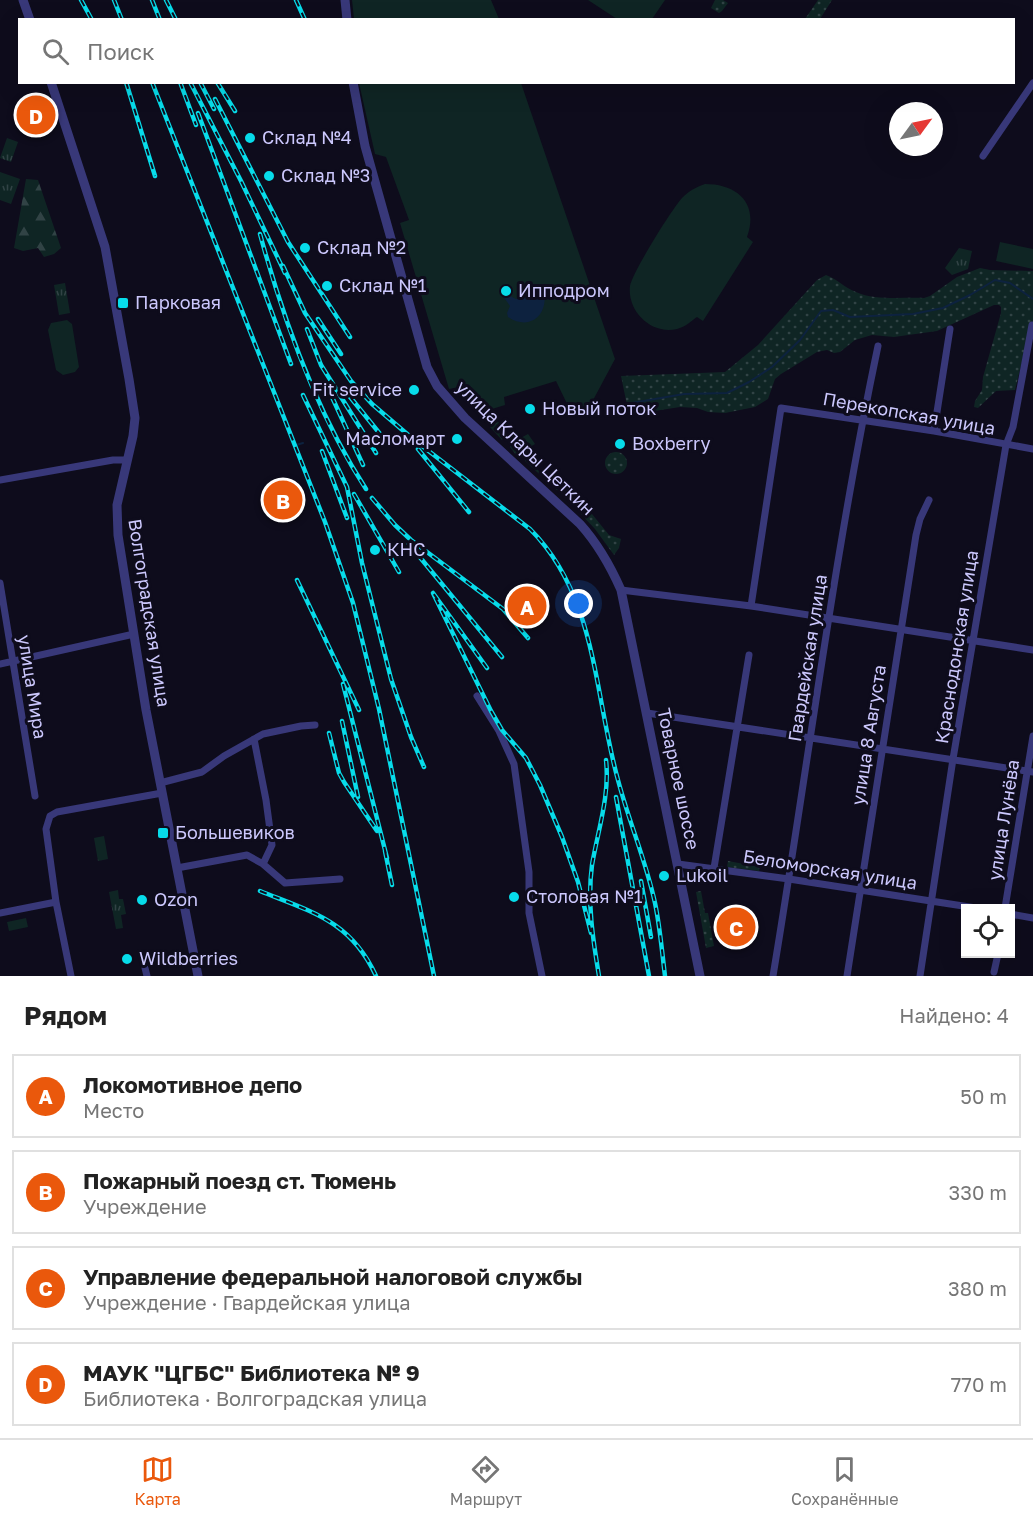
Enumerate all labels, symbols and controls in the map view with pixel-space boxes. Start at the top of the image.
search box [18,18,1015,84]
icon: search [39,35,72,68]
text: Поиск [87,38,155,65]
pin: D [16,92,56,138]
north arrow [889,102,943,156]
place label: Склад №4 [262,126,352,148]
marker: Склад №4 [243,131,257,145]
place label: Склад №3 [281,164,370,186]
marker: Склад №3 [262,169,276,183]
place label: Склад №2 [317,236,406,258]
marker: Склад №2 [298,241,312,255]
place label: Склад №1 [339,274,427,296]
marker: Склад №1 [320,279,334,293]
place label: Ипподром [518,279,610,301]
marker: Ипподром [499,284,513,298]
place label: Парковая [135,291,221,313]
marker: Парковая [116,296,130,310]
street label: улица Клары Цеткин [452,375,600,519]
place label: Fit service [312,378,402,400]
marker: Fit service [407,383,421,397]
street label: Перекопская улица [821,387,997,439]
place label: Новый поток [542,397,656,419]
marker: Новый поток [523,402,537,416]
place label: Масломарт [345,427,445,449]
marker: Масломарт [450,432,464,446]
place label: Boxberry [632,432,711,454]
marker: Boxberry [613,437,627,451]
pin: B [264,478,302,522]
street label: Волгоградская улица [124,517,176,708]
place label: КНС [387,538,426,560]
marker: КНС [368,543,382,557]
street label: Краснодонская улица [930,549,982,745]
street label: Гвардейская улица [783,573,831,743]
pin: A [508,584,546,628]
your location [564,589,593,618]
street label: улица Мира [14,633,52,740]
street label: улица 8 Августа [846,663,890,807]
street label: Товарное шоссе [653,706,705,851]
street label: улица Лунёва [983,758,1023,882]
place label: Большевиков [175,821,295,843]
marker: Большевиков [156,826,170,840]
street label: Беломорская улица [741,844,919,894]
place label: Lukoil [676,864,728,886]
marker: Lukoil [657,869,671,883]
place label: Столовая №1 [526,885,643,907]
place label: Ozon [154,888,198,910]
marker: Столовая №1 [507,890,521,904]
marker: Ozon [135,893,149,907]
pin: C [716,904,756,950]
map controls [961,904,1015,958]
button: locate [961,904,1015,958]
place label: Wildberries [139,947,238,969]
marker: Wildberries [120,952,134,966]
text: Рядом [24,1000,107,1031]
text: Найдено: 4 [899,1003,1009,1027]
text: Локомотивное депо [83,1071,302,1098]
text: A [38,1084,53,1108]
text: 50 m [960,1084,1007,1108]
text: Место [83,1098,144,1122]
text: Пожарный поезд ст. Тюмень [83,1167,396,1194]
text: B [38,1180,53,1204]
text: 330 m [949,1180,1007,1204]
text: Учреждение [83,1194,207,1218]
text: Управление федеральной налоговой службы [83,1263,583,1290]
text: C [38,1276,53,1300]
text: 380 m [948,1276,1007,1300]
text: Учреждение · Гвардейская улица [83,1290,411,1314]
text: МАУК "ЦГБС" Библиотека № 9 [83,1359,420,1386]
text: D [38,1372,53,1396]
text: 770 m [951,1372,1007,1396]
text: Библиотека · Волгоградская улица [83,1386,427,1410]
tab: Карта [135,1453,181,1509]
tab: Маршрут [450,1453,522,1509]
tab: Сохранённые [791,1453,898,1509]

